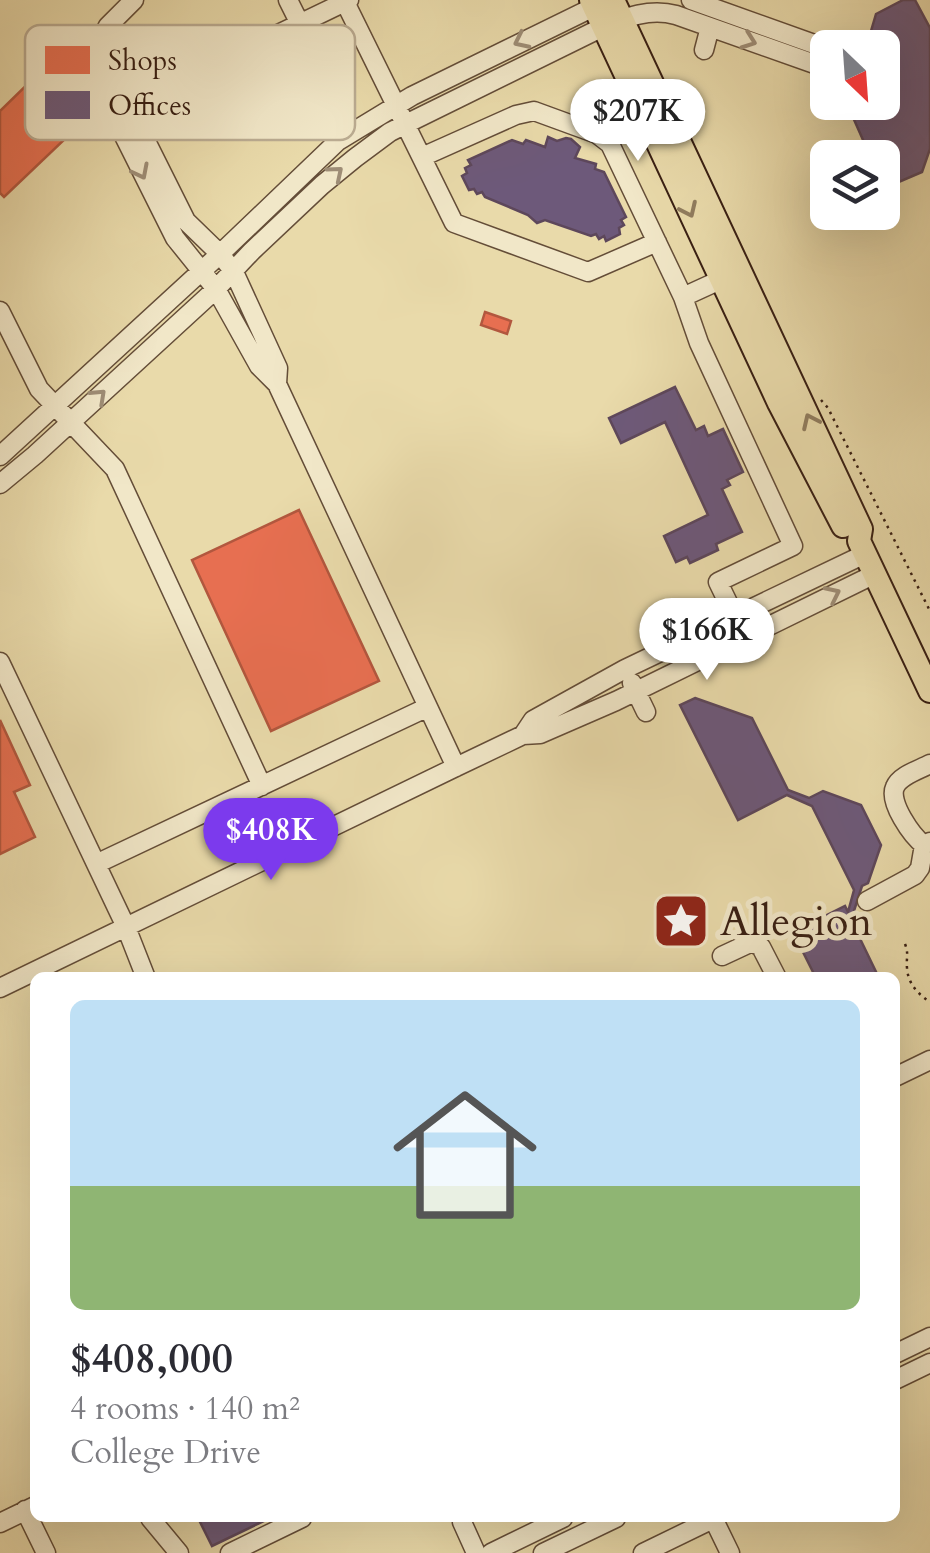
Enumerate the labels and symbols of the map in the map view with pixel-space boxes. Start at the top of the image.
legend [25,25,355,140]
one-way arrow [513,29,531,49]
one-way arrow [740,29,757,50]
north arrow [810,30,900,120]
text: Shops [108,42,177,80]
pin: $207K [568,79,708,164]
text: Offices [108,87,191,125]
one-way arrow [129,162,148,180]
one-way arrow [324,167,342,185]
one-way arrow [676,200,696,218]
one-way arrow [87,390,106,408]
one-way arrow [803,413,823,431]
one-way arrow [823,586,841,606]
pin: $166K [637,598,777,683]
pin: $408K [201,798,341,883]
place icon: Allegion [651,891,711,951]
place label: Allegion [720,893,872,950]

